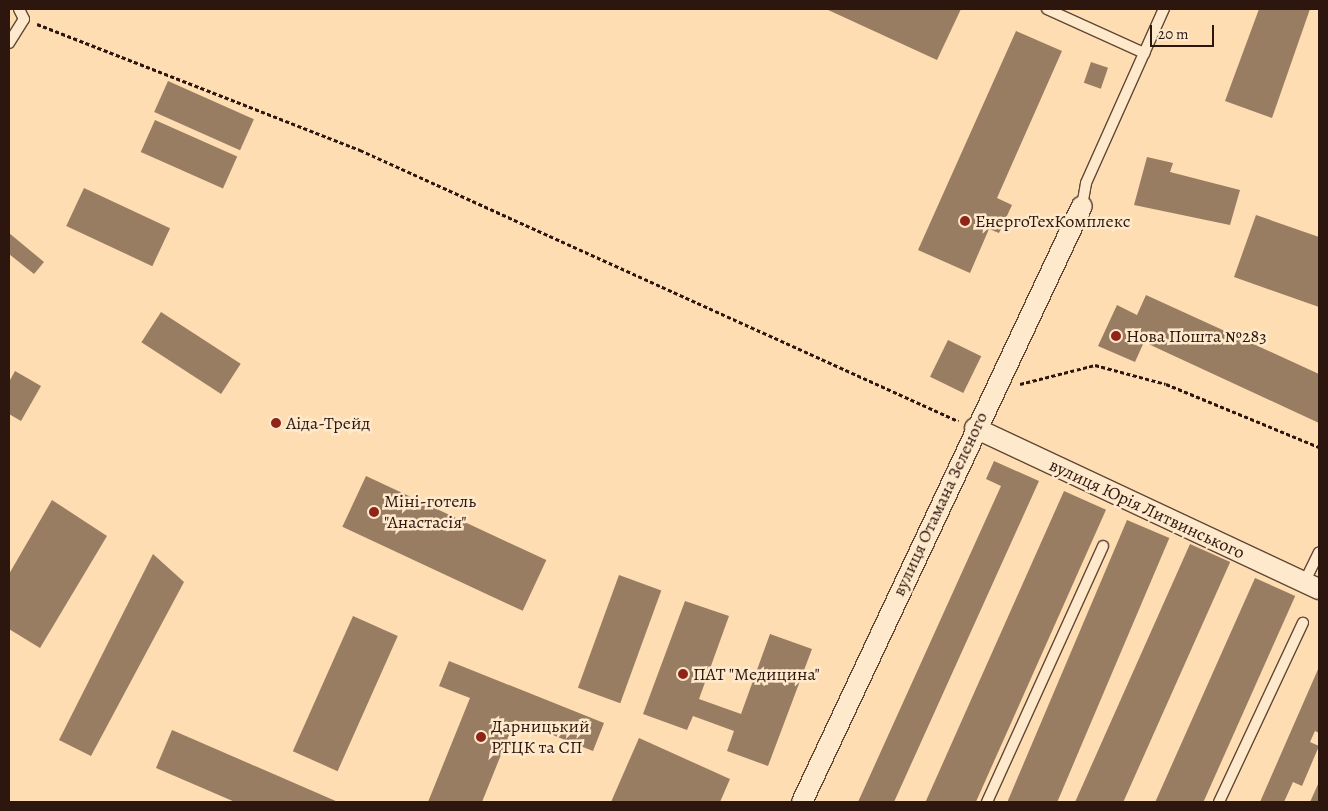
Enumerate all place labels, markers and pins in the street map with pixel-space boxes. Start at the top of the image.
place label: ЕнергоТехКомплекс [975,210,1130,232]
marker: ЕнергоТехКомплекс [959,215,971,227]
place label: Нова Пошта №283 [1126,325,1267,347]
marker: Нова Пошта №283 [1110,330,1122,342]
place label: Аіда-Трейд [286,412,370,434]
marker: Аіда-Трейд [270,417,282,429]
place label: Міні-готель "Анастасія" [384,491,476,534]
marker: Міні-готель "Анастасія" [368,506,380,518]
place label: ПАТ "Медицина" [693,663,820,685]
marker: ПАТ "Медицина" [677,668,689,680]
place label: Дарницький РТЦК та СП [491,716,590,759]
marker: Дарницький РТЦК та СП [475,731,487,743]

